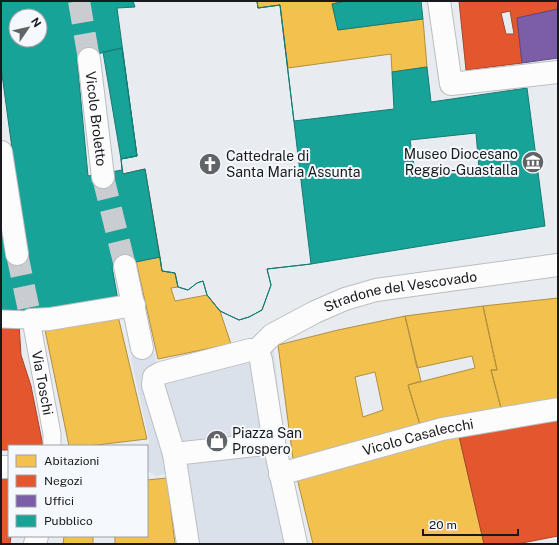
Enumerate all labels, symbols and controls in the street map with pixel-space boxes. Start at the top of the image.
north arrow [8,8,48,48]
text: N [29,15,44,29]
street label: Vicolo Broletto [82,70,110,167]
place label: Museo Diocesano Reggio-Guastalla [404,146,518,178]
place label: Cattedrale di Santa Maria Assunta [226,148,361,180]
museum icon: Museo Diocesano Reggio-Guastalla [520,149,546,175]
church icon: Cattedrale di Santa Maria Assunta [197,151,223,177]
street label: Stradone del Vescovado [321,268,478,315]
street label: Via Toschi [29,349,56,417]
street label: Vicolo Casalecchi [361,416,475,459]
place label: Piazza San Prospero [232,425,302,457]
shop icon: Piazza San Prospero [204,428,230,454]
legend [8,445,148,537]
text: Abitazioni [44,454,99,468]
text: Negozi [44,474,82,488]
text: Uffici [44,494,74,508]
scale bar [423,511,518,537]
text: Pubblico [44,514,93,528]
text: 20 m [429,518,457,532]

